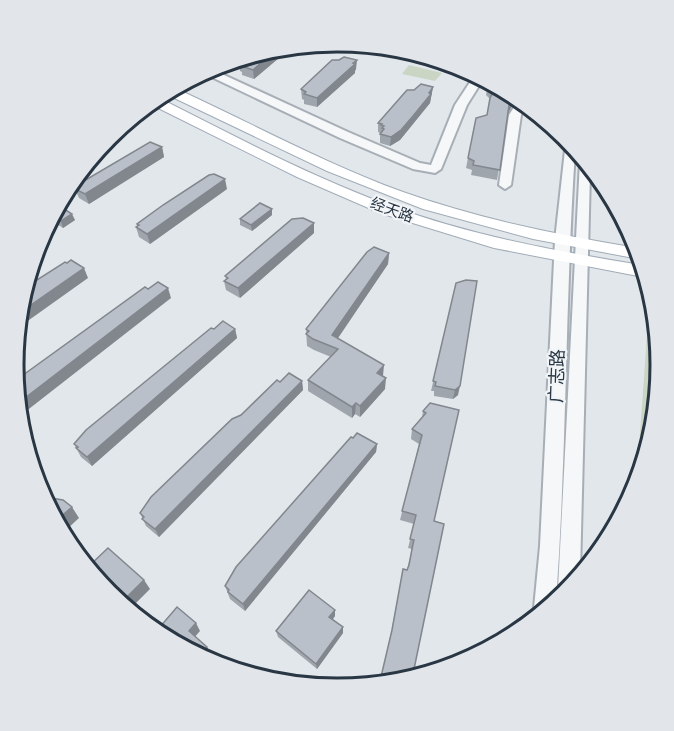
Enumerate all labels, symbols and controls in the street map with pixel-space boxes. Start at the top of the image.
street label: 经天路 [367,192,417,227]
street label: 广志路 [543,349,570,403]

